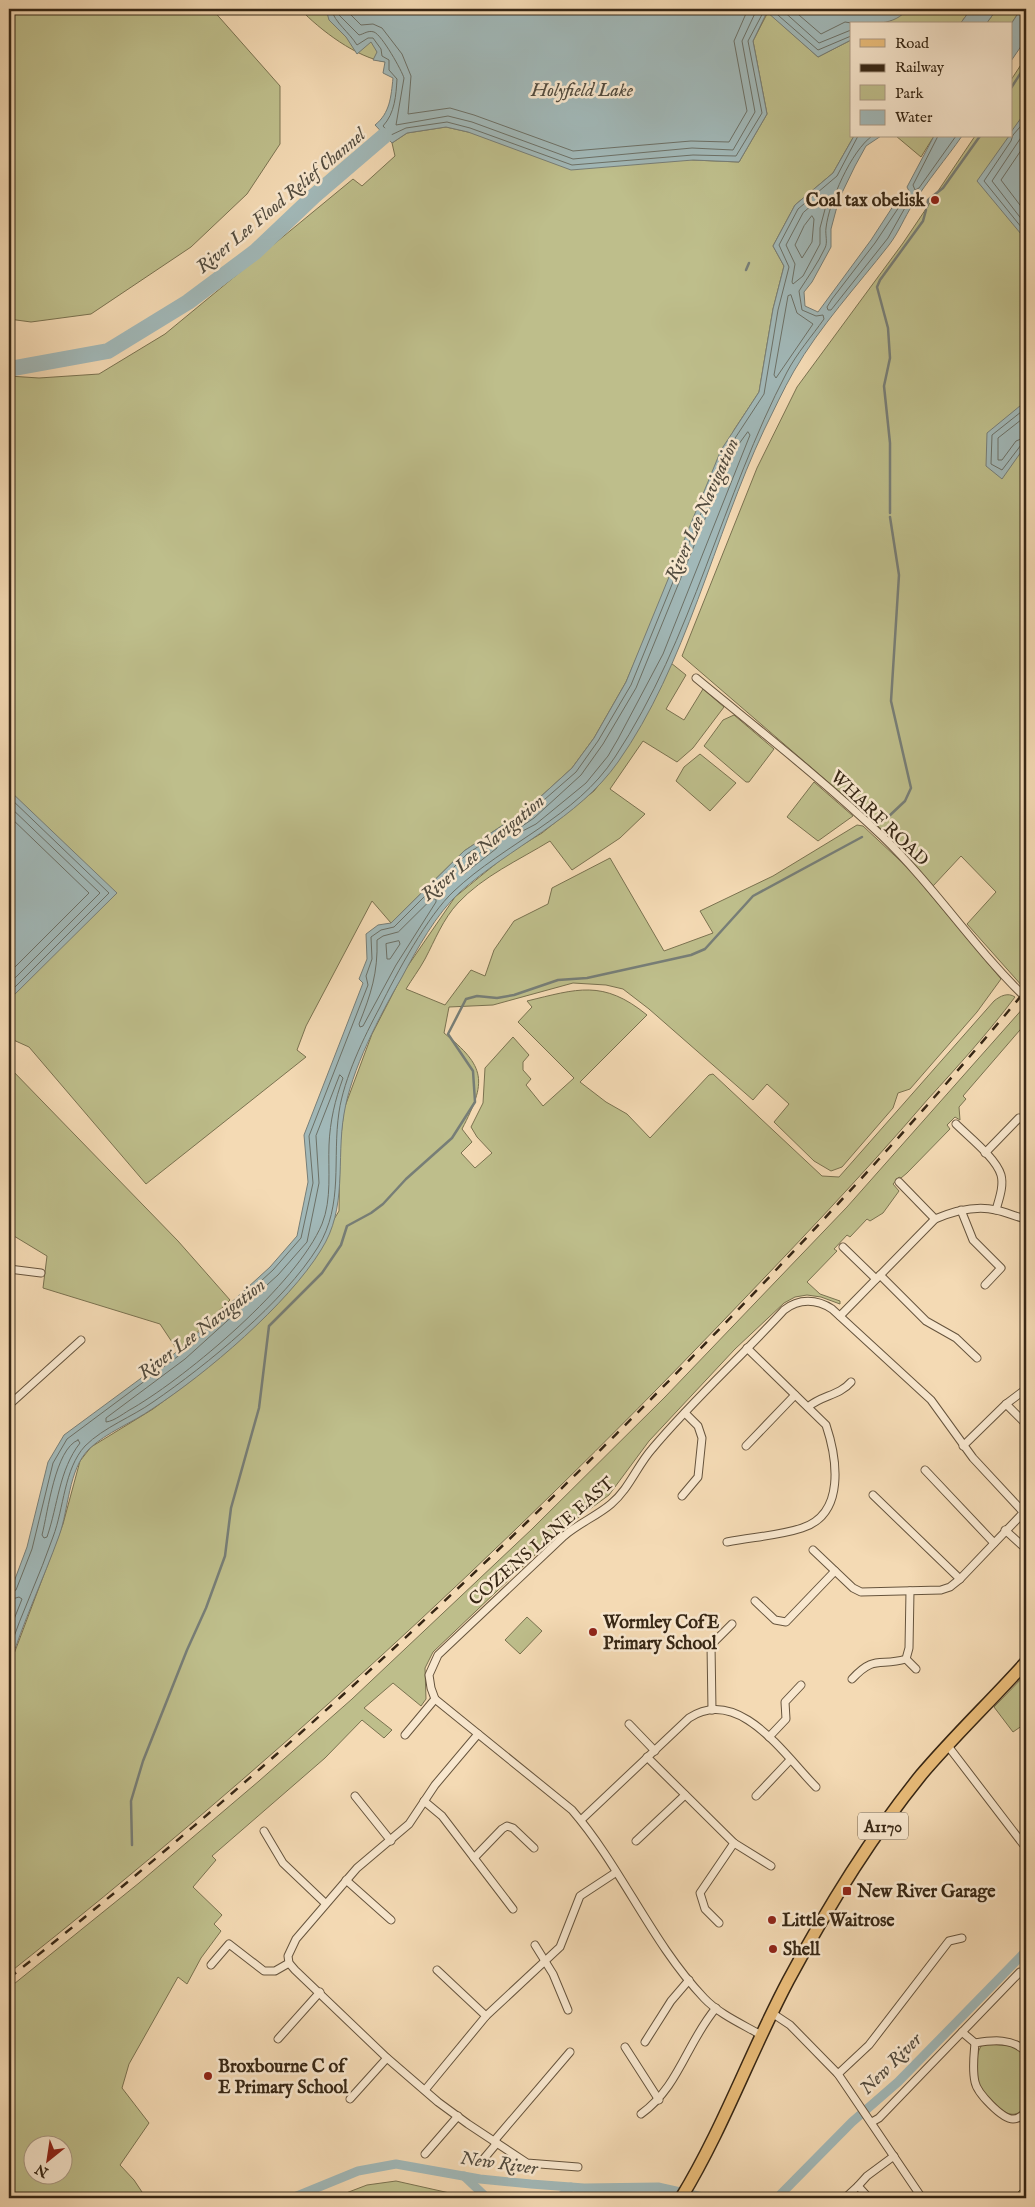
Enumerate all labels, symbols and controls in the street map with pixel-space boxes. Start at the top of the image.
legend [850,22,1012,138]
text: Road [895,34,930,53]
text: Railway [895,58,945,77]
water label: Holyfield Lake [530,79,634,103]
text: Park [895,84,925,103]
text: Water [895,108,933,127]
water label: River Lee Flood Relief Channel [192,123,372,279]
place label: Coal tax obelisk [806,190,926,213]
marker: Coal tax obelisk [929,194,941,206]
water label: River Lee Navigation [661,435,745,585]
street label: WHARF ROAD [825,766,933,872]
water label: River Lee Navigation [417,790,550,907]
water label: River Lee Navigation [133,1274,271,1386]
street label: COZENS LANE EAST [464,1473,619,1612]
place label: Wormley CofE Primary School [602,1612,720,1656]
marker: Wormley CofE Primary School [587,1626,599,1638]
road number: A1170 [858,1812,908,1840]
place label: New River Garage [856,1881,996,1904]
marker: New River Garage [841,1885,853,1897]
place label: Little Waitrose [782,1910,895,1933]
marker: Little Waitrose [766,1914,778,1926]
place label: Shell [783,1939,821,1962]
marker: Shell [767,1943,779,1955]
water label: New River [855,2027,929,2100]
place label: Broxbourne C of E Primary School [218,2056,349,2100]
marker: Broxbourne C of E Primary School [202,2070,214,2082]
north arrow [22,2134,72,2184]
water label: New River [458,2147,541,2182]
text: N [32,2160,53,2182]

